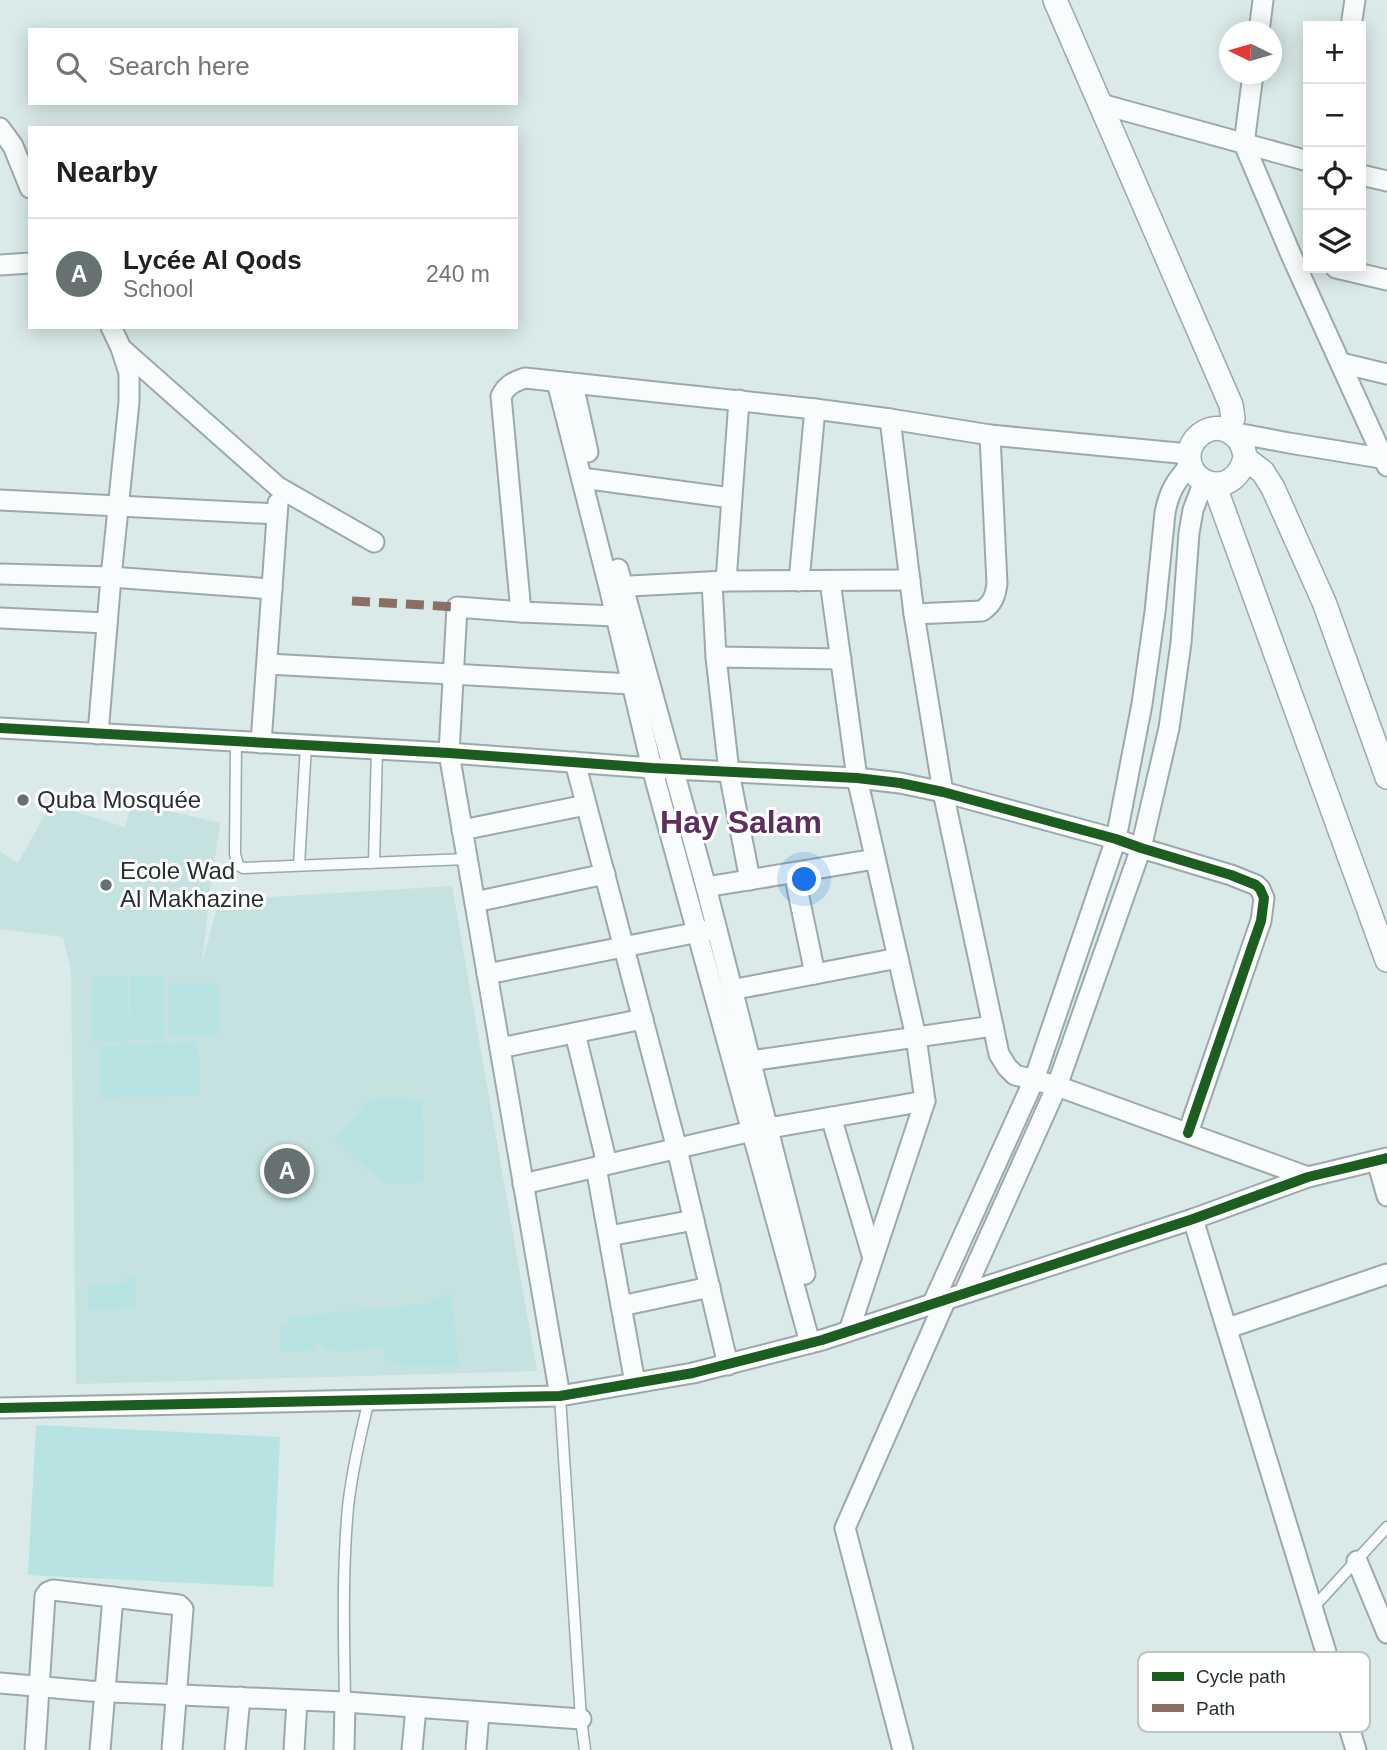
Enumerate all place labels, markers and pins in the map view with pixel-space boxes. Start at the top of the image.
place label: Quba Mosquée [37,786,201,813]
marker: Quba Mosquée [15,792,31,808]
place label: Ecole Wad Al Makhazine [120,857,264,912]
marker: Ecole Wad Al Makhazine [98,877,114,893]
pin: A [264,1145,310,1197]

